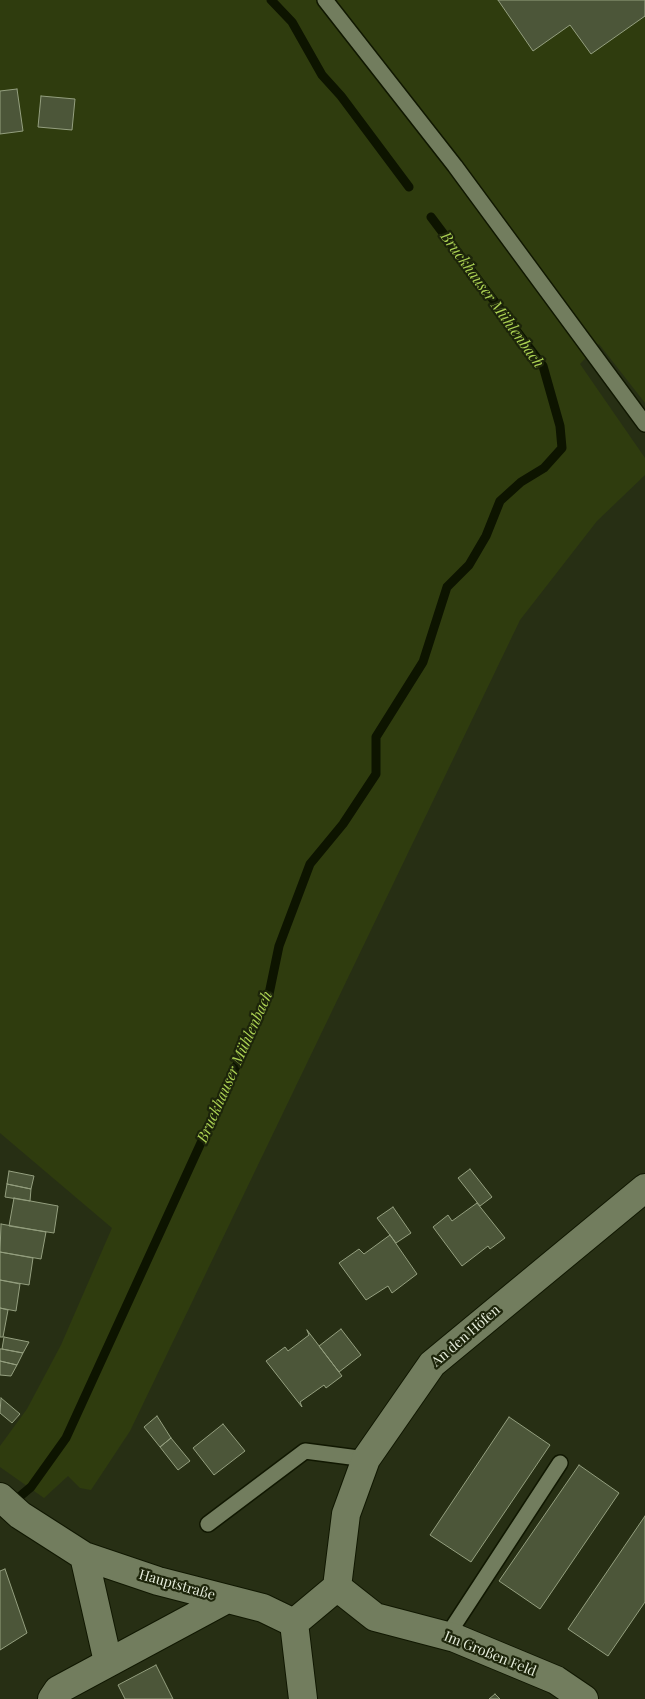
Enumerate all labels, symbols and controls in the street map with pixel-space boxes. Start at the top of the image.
water label: Bruckhauser Mühlenbach [437,228,547,372]
water label: Bruckhauser Mühlenbach [193,988,277,1146]
street label: An den Höfen [428,1302,504,1370]
street label: Hauptstraße [137,1566,217,1604]
street label: Im Großen Feld [441,1628,539,1680]

